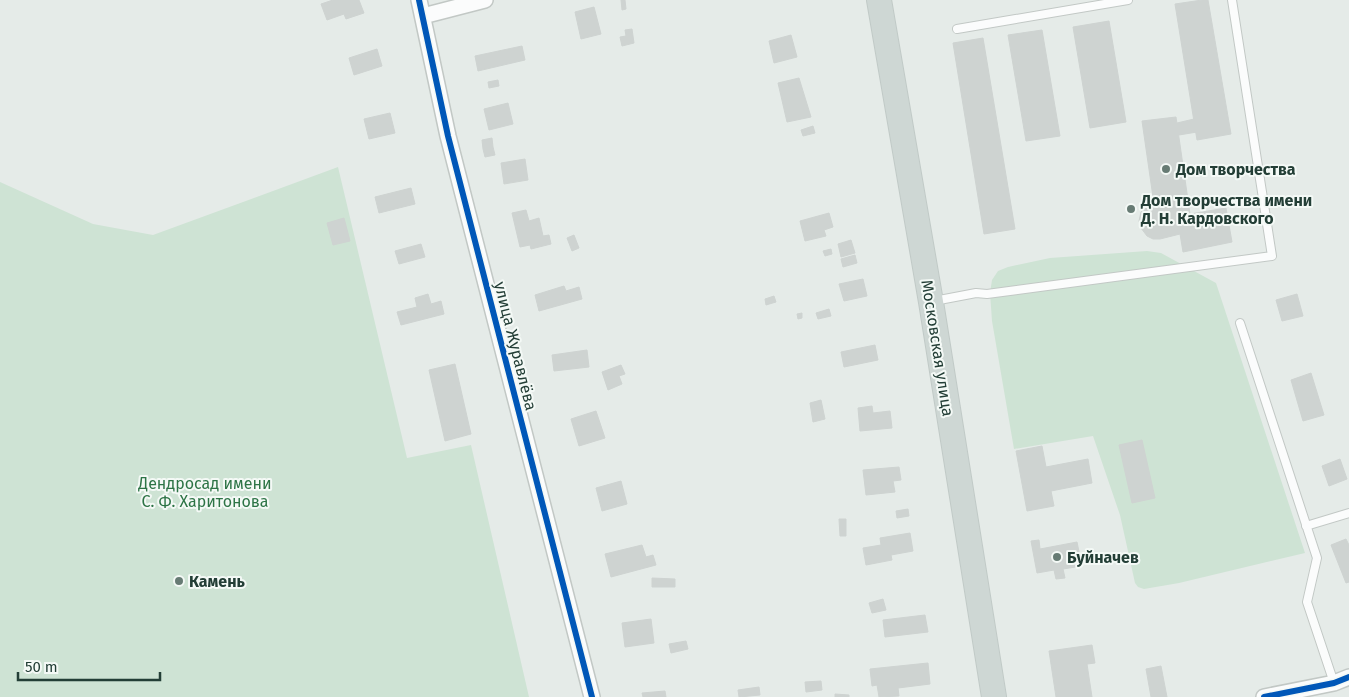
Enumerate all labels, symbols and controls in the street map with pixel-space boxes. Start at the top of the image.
place label: Дом творчества [1175,160,1296,179]
marker: Дом творчества [1160,163,1172,175]
place label: Дом творчества имени Д. Н. Кардовского [1140,191,1312,228]
marker: Дом творчества имени Д. Н. Кардовского [1125,203,1137,215]
street label: Московская улица [917,278,958,418]
street label: улица Журавлёва [490,280,541,413]
park label: Дендросад имени С. Ф. Харитонова [137,474,272,511]
place label: Буйначев [1067,548,1139,567]
marker: Буйначев [1051,551,1063,563]
place label: Камень [189,572,246,591]
marker: Камень [173,575,185,587]
scale bar [18,650,160,682]
text: 50 m [25,658,58,676]

